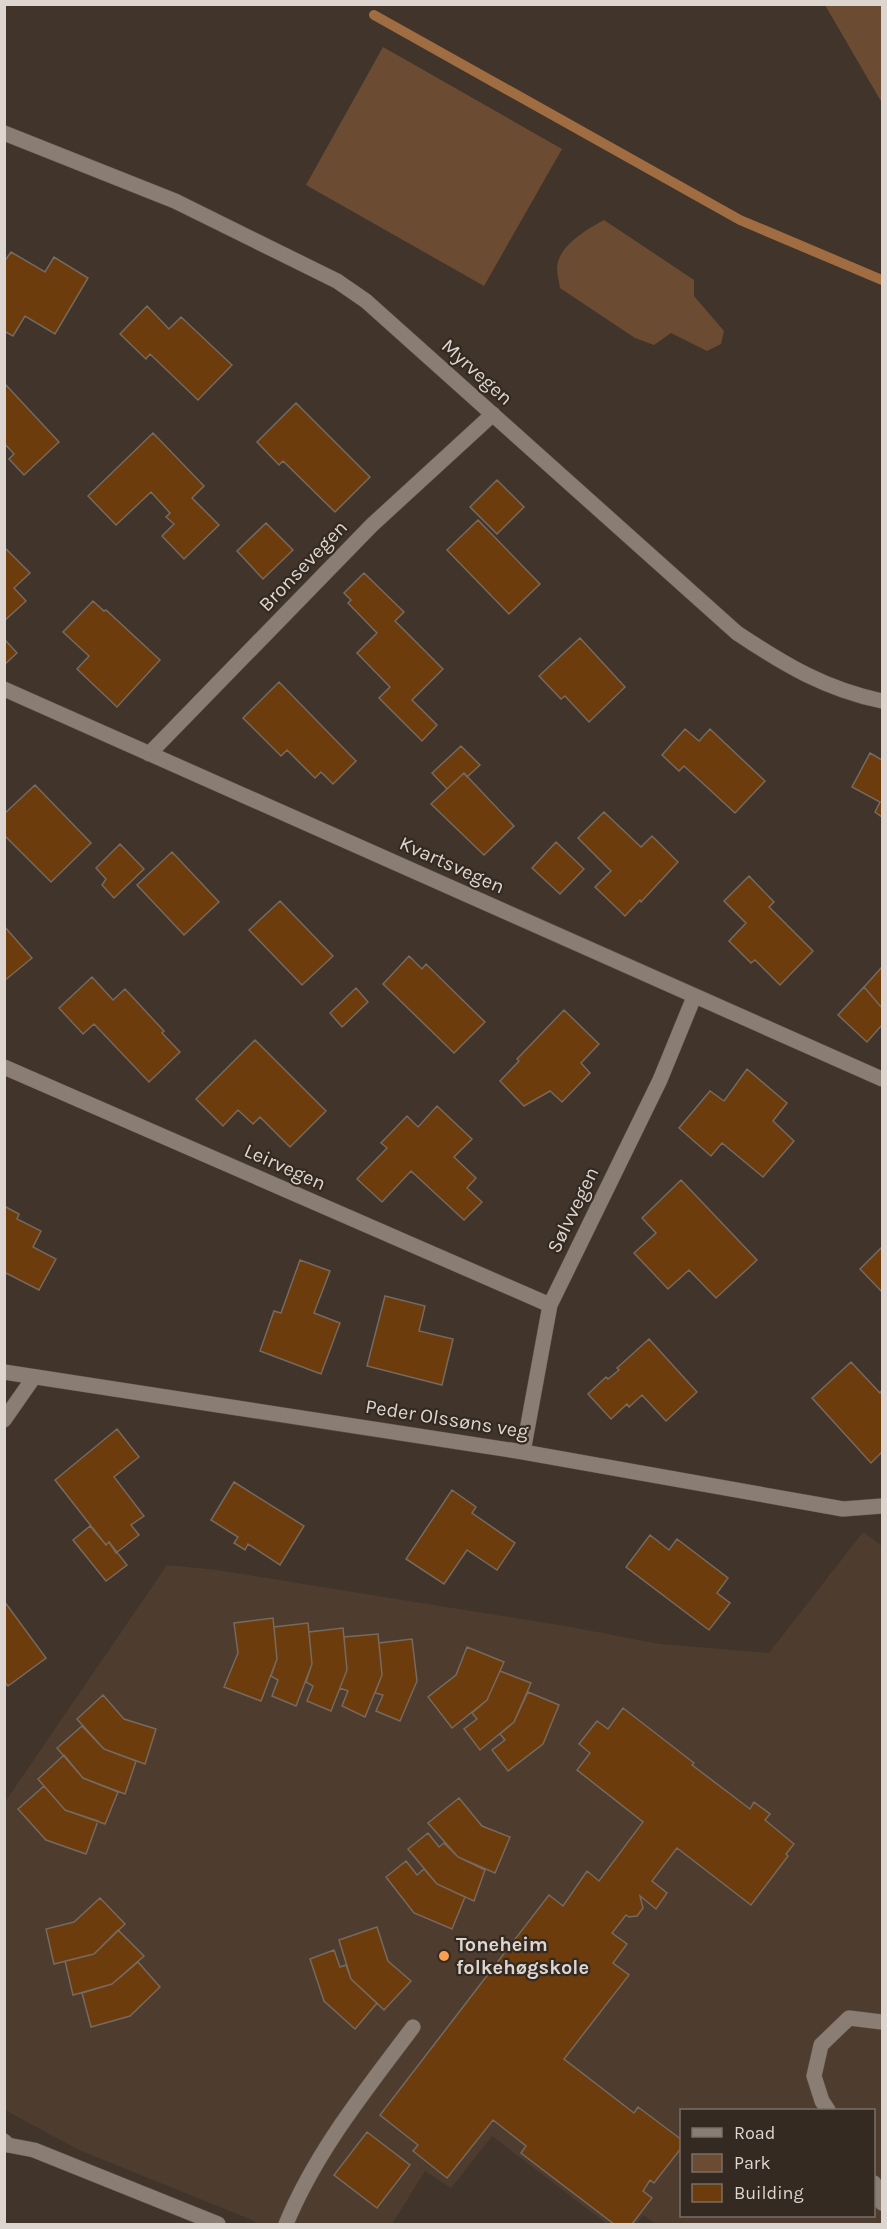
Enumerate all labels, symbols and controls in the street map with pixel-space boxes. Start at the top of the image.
street label: Myrvegen [437,334,517,410]
street label: Bronsevegen [254,516,352,616]
street label: Kvartsvegen [396,832,508,898]
street label: Leirvegen [241,1139,329,1195]
street label: Sølvvegen [542,1163,604,1257]
street label: Peder Olssøns veg [364,1395,530,1443]
place label: Toneheim folkehøgskole [456,1933,589,1979]
marker: Toneheim folkehøgskole [437,1949,451,1963]
legend [680,2109,875,2217]
text: Road [734,2122,775,2144]
text: Park [734,2152,771,2174]
text: Building [734,2182,804,2204]

